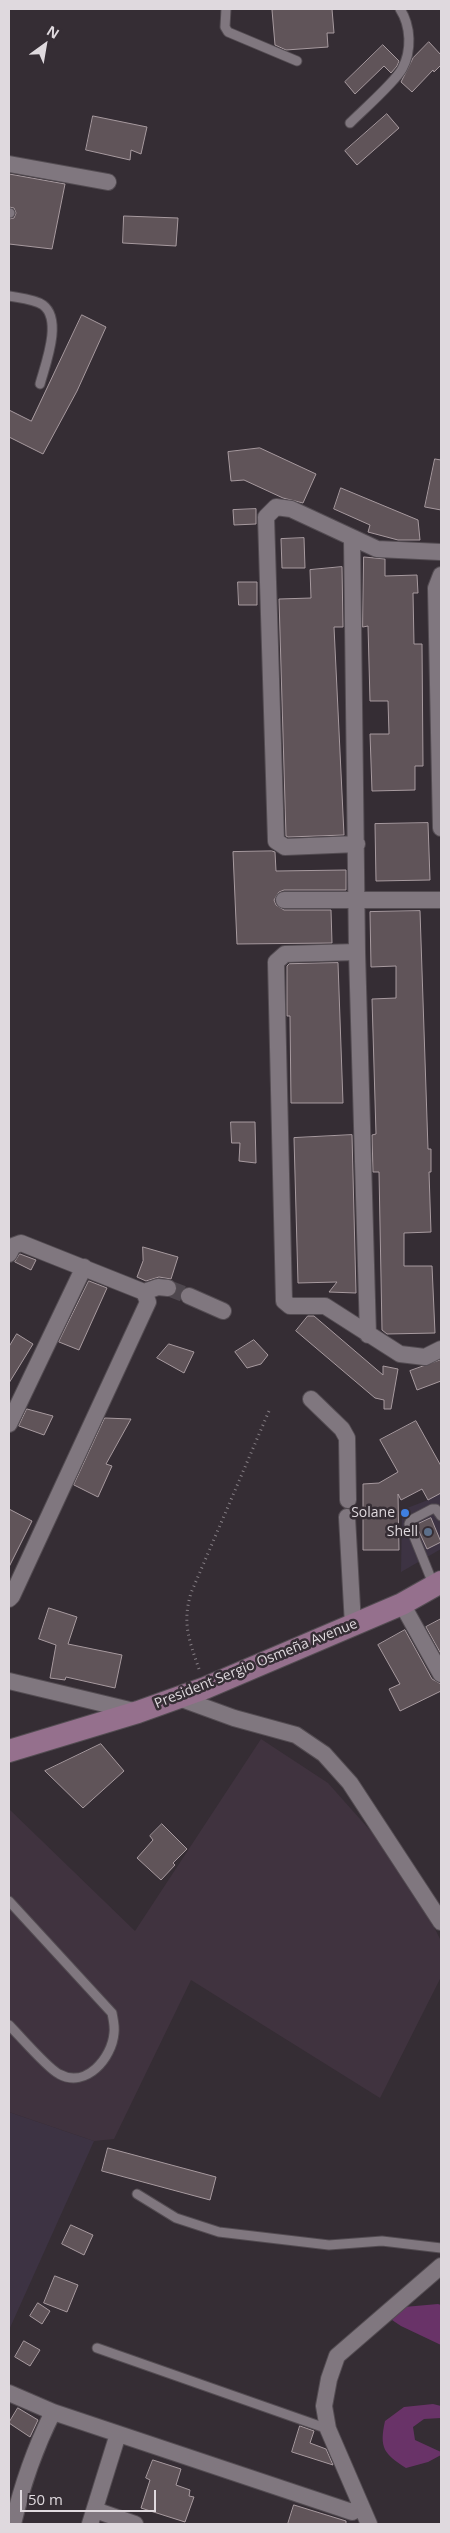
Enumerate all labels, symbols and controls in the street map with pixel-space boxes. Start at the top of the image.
north arrow [20,20,70,70]
text: N [43,21,63,43]
place label: Solane [351,1505,395,1521]
marker: Solane [399,1507,411,1519]
place label: Shell [387,1524,418,1540]
marker: Shell [422,1526,434,1538]
street label: President Sergio Osmeña Avenue [152,1615,360,1713]
scale bar [22,2480,159,2512]
text: 50 m [28,2489,63,2509]

